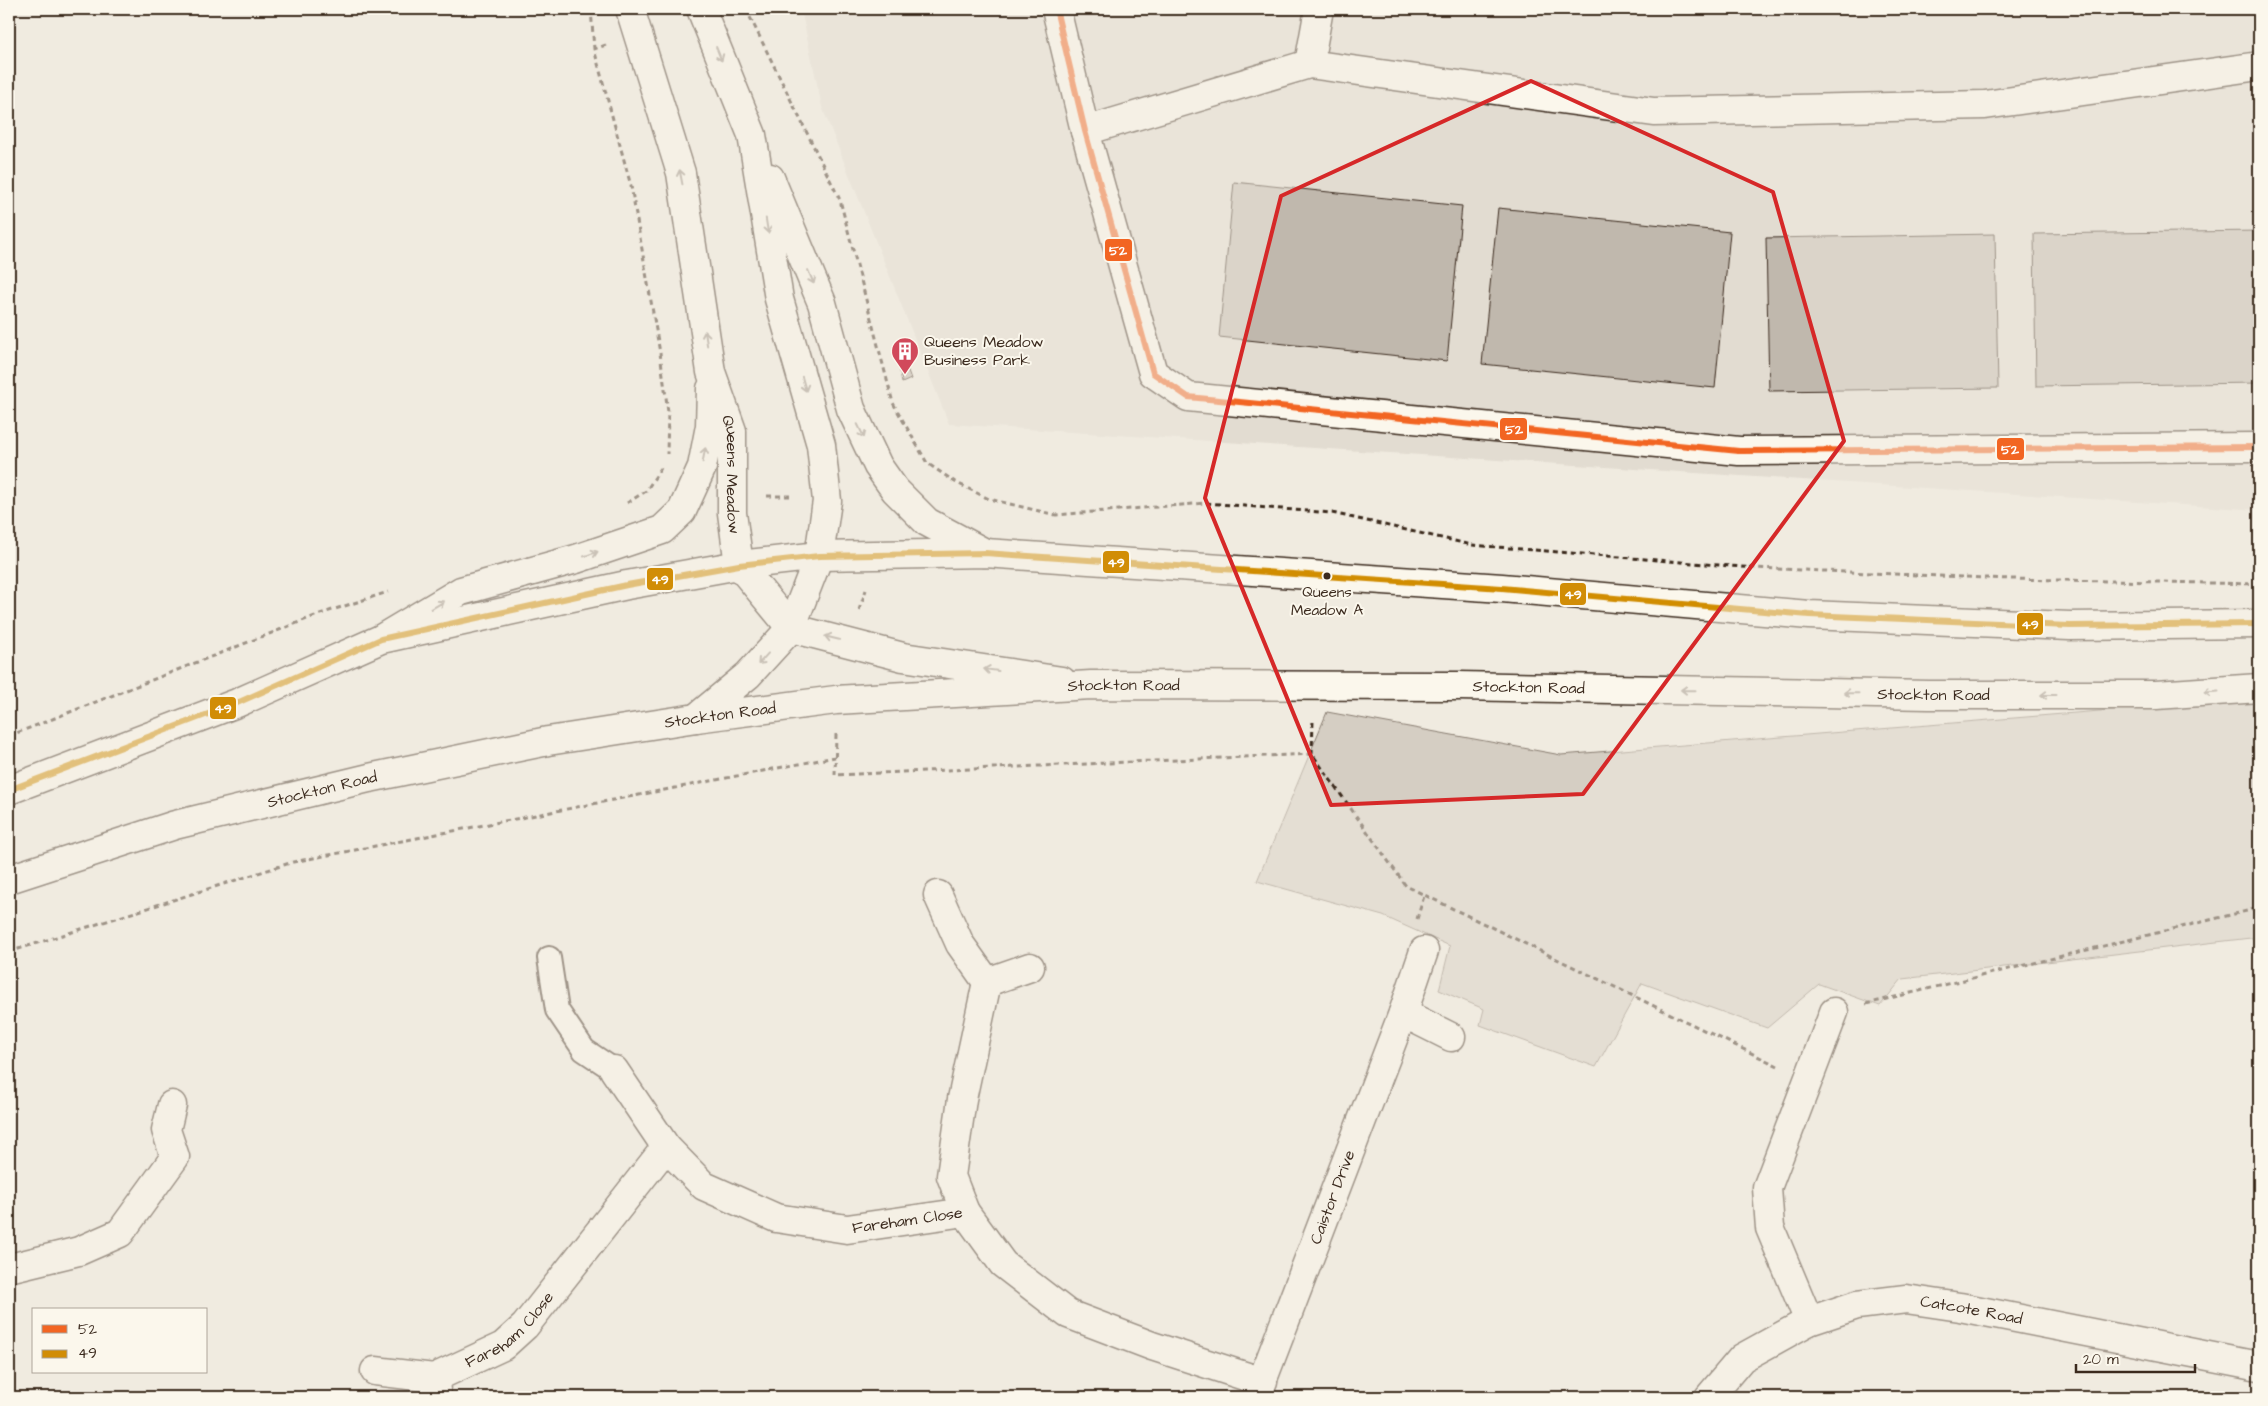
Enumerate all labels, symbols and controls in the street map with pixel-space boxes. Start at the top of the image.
one-way arrow [715,46,724,61]
one-way arrow [676,170,686,186]
one-way arrow [762,218,772,234]
line badge: 52 [1104,238,1133,262]
text: 52 [1109,241,1128,261]
one-way arrow [806,269,816,284]
one-way arrow [701,330,711,346]
place label: Queens Meadow Business Park [924,331,1044,371]
building icon: Queens Meadow Business Park [890,336,920,375]
one-way arrow [799,376,809,392]
street label: Queens Meadow [716,412,746,535]
line badge: 52 [1499,417,1528,441]
text: 52 [1505,420,1524,440]
one-way arrow [857,423,866,438]
line badge: 52 [1996,437,2025,461]
text: 52 [2001,440,2020,460]
one-way arrow [700,448,709,464]
one-way arrow [583,549,599,558]
line badge: 49 [1102,550,1130,574]
text: 49 [1107,553,1125,573]
line badge: 49 [646,567,674,591]
text: 49 [651,570,669,590]
marker: Queens Meadow A [1322,571,1332,581]
place label: Queens Meadow A [1291,582,1363,621]
line badge: 49 [1559,582,1587,606]
text: 49 [1564,585,1582,605]
one-way arrow [430,599,444,609]
line badge: 49 [2016,612,2044,636]
text: 49 [2021,615,2039,635]
one-way arrow [824,633,840,642]
one-way arrow [757,652,769,665]
one-way arrow [983,665,999,675]
street label: Stockton Road [1067,674,1180,697]
street label: Stockton Road [1472,675,1585,699]
street label: Stockton Road [1877,683,1990,706]
one-way arrow [1681,685,1697,695]
one-way arrow [2203,687,2219,696]
one-way arrow [1843,689,1859,698]
one-way arrow [2040,690,2056,700]
line badge: 49 [209,696,237,720]
street label: Stockton Road [663,697,777,734]
text: 49 [214,699,232,719]
street label: Stockton Road [265,766,379,813]
street label: Caistor Drive [1305,1147,1361,1247]
street label: Fareham Close [851,1201,964,1239]
street label: Fareham Close [462,1287,559,1373]
street label: Catcote Road [1919,1290,2024,1330]
legend [32,1308,208,1374]
text: 52 [78,1319,98,1340]
scale bar [2076,1341,2194,1373]
text: 49 [78,1343,97,1364]
text: 20 m [2083,1349,2119,1370]

